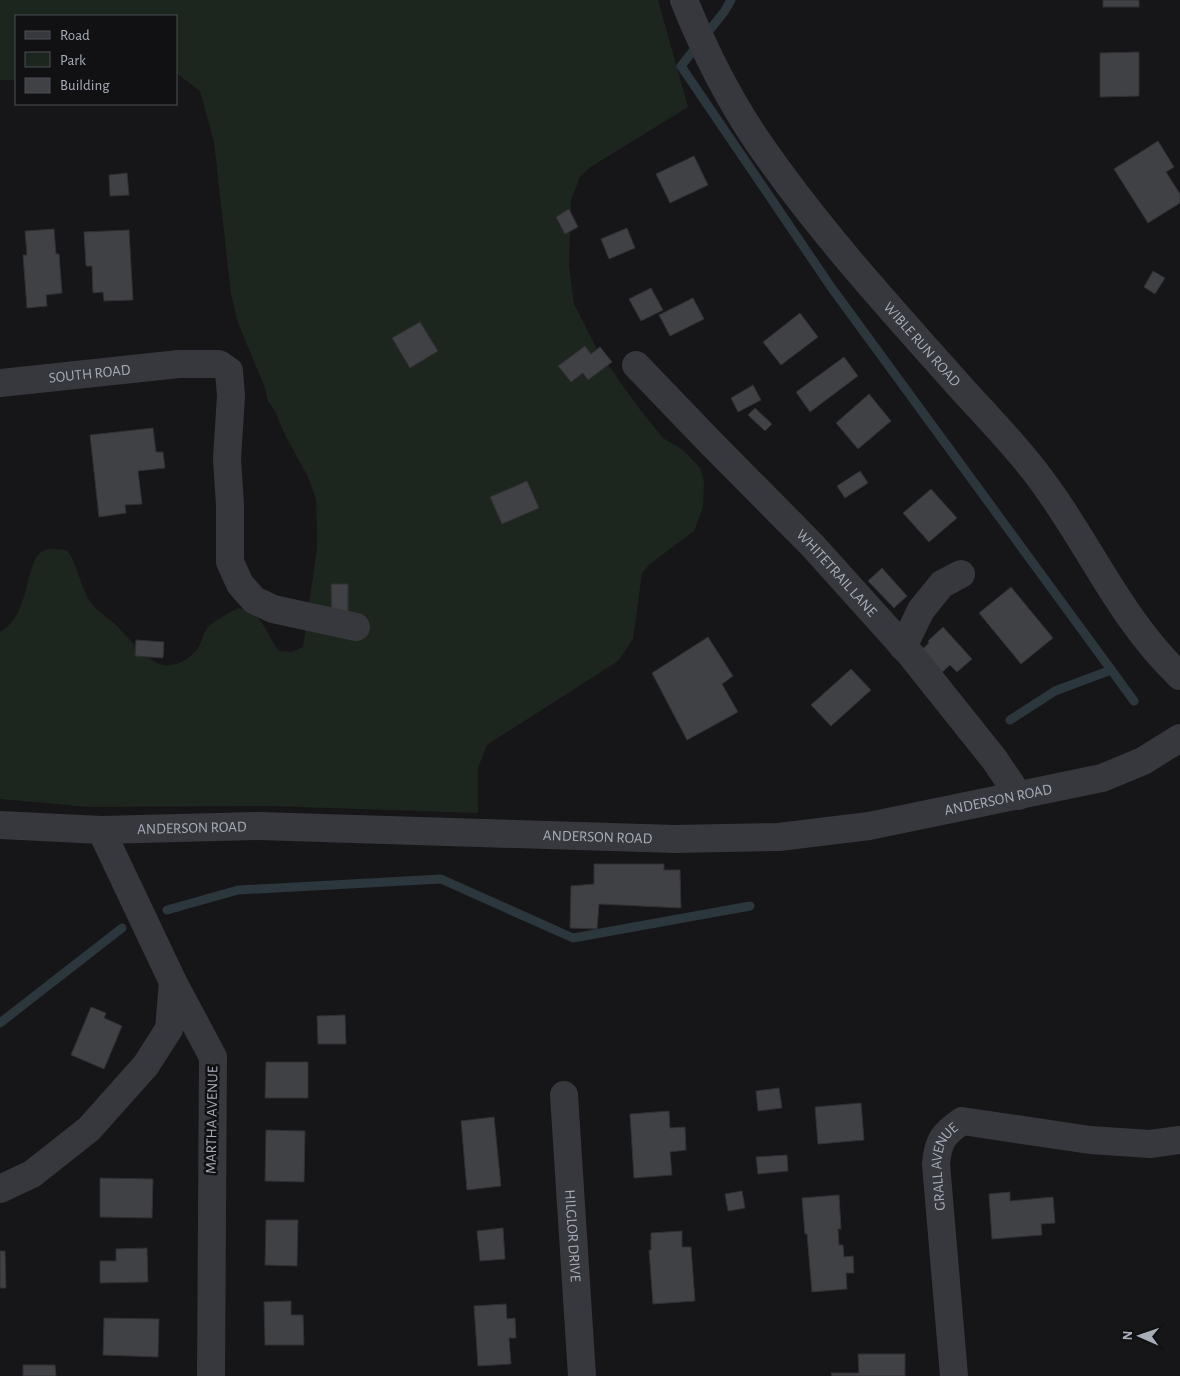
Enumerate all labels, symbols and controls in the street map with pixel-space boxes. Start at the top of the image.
legend [15,15,178,105]
text: Road [60,28,90,43]
text: Park [60,53,86,68]
text: Building [60,78,110,93]
street label: WIBLE RUN ROAD [881,299,964,389]
street label: SOUTH ROAD [48,362,131,385]
street label: WHITETRAIL LANE [794,527,880,619]
street label: ANDERSON ROAD [943,781,1054,818]
street label: ANDERSON ROAD [137,819,247,837]
street label: ANDERSON ROAD [543,827,653,846]
street label: MARTHA AVENUE [204,1066,220,1174]
street label: GRALL AVENUE [928,1120,960,1211]
street label: HILGLOR DRIVE [563,1189,583,1282]
north arrow [1115,1311,1165,1361]
text: N [1121,1330,1135,1341]

